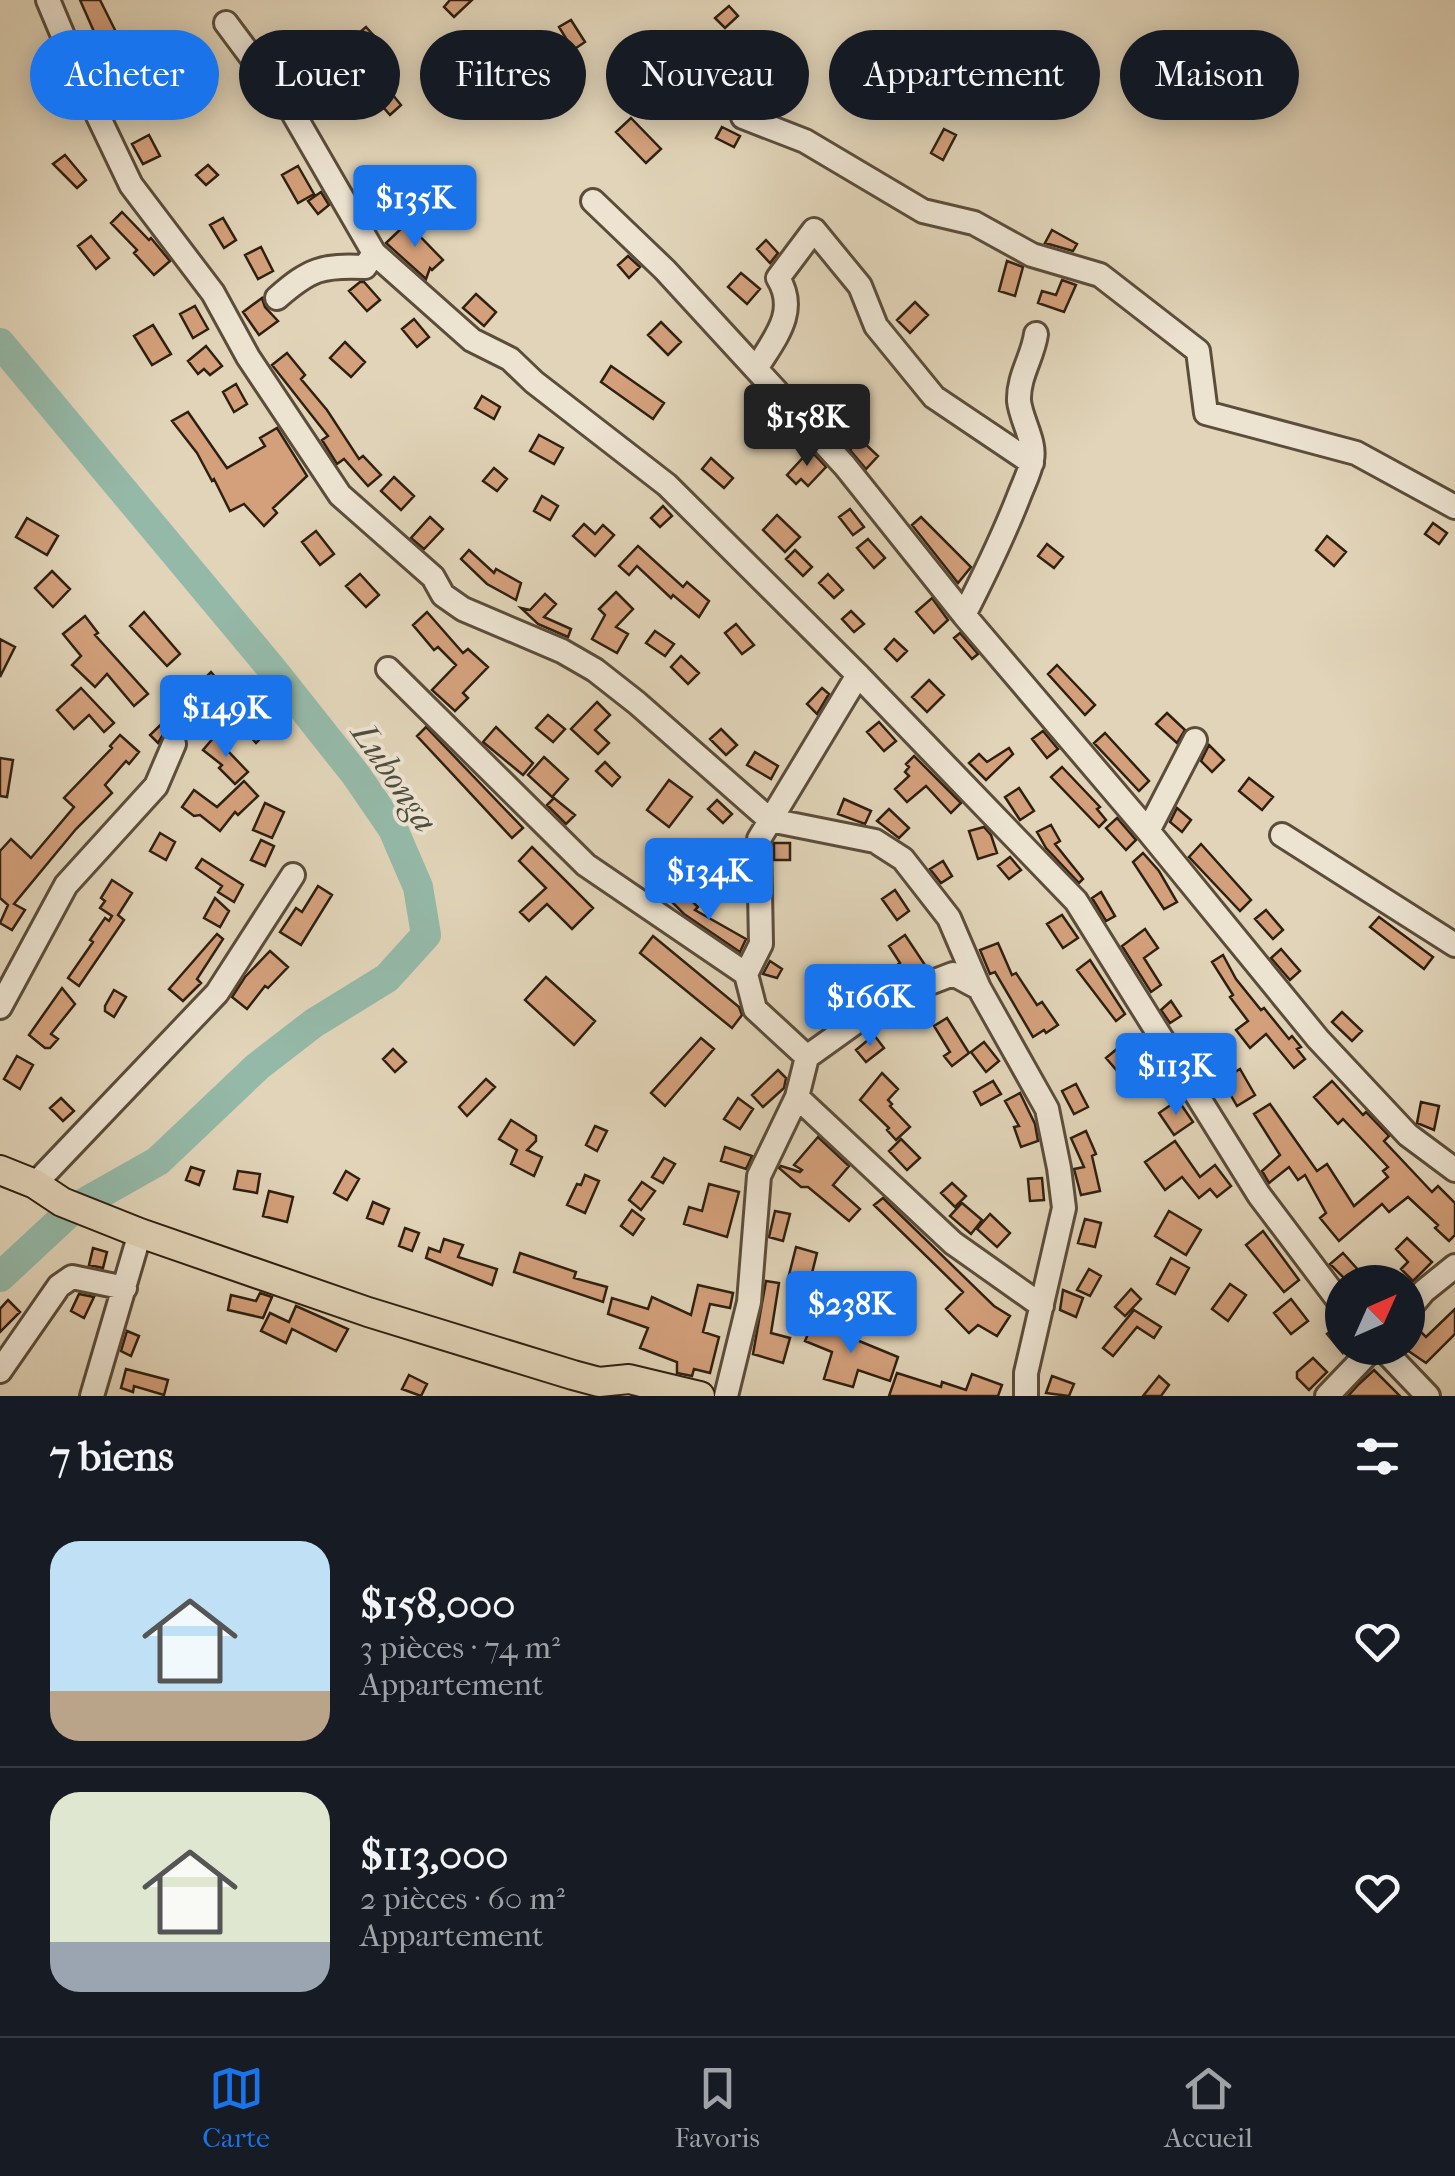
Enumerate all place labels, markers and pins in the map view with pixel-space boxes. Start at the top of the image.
pin: $135K [345,165,485,250]
pin: $158K [737,384,877,469]
pin: $149K [156,675,296,760]
pin: $134K [639,838,779,923]
pin: $166K [800,964,940,1049]
pin: $113K [1106,1033,1246,1118]
pin: $238K [781,1271,921,1356]

